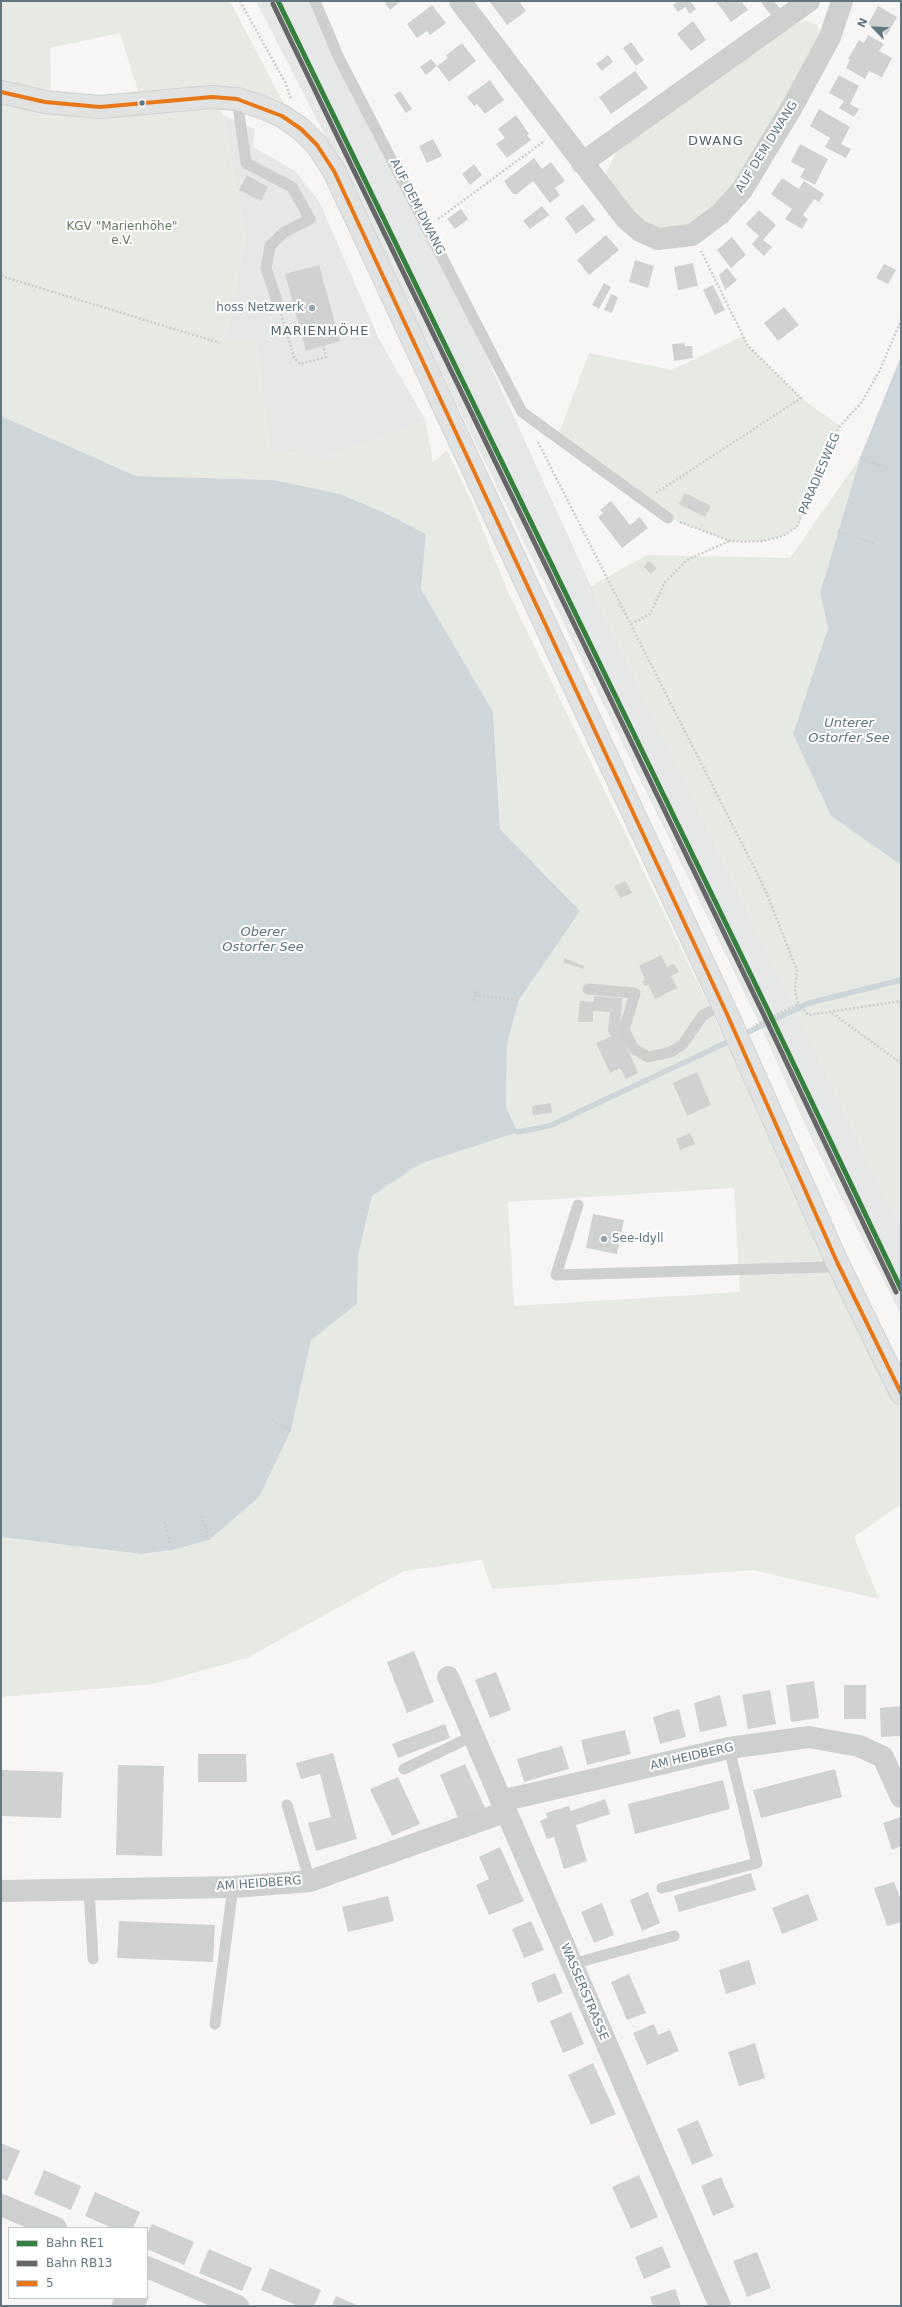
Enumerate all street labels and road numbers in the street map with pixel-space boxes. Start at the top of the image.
street label: AUF DEM DWANG [733,98,801,196]
street label: AUF DEM DWANG [387,157,447,257]
street label: PARADIESWEG [796,431,844,517]
street label: AM HEIDBERG [649,1740,735,1774]
street label: AM HEIDBERG [216,1874,302,1894]
street label: WASSERSTRASSE [557,1941,611,2043]

